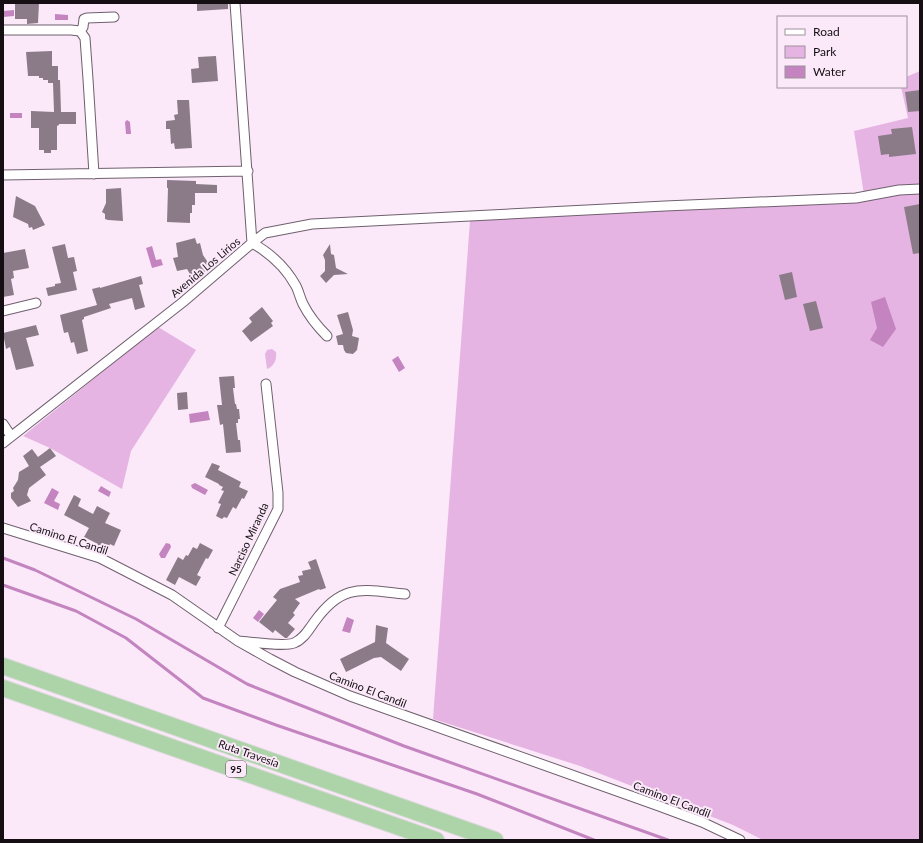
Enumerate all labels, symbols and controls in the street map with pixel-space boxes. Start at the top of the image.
legend [777,16,907,88]
text: Road [813,24,840,39]
text: Park [813,44,837,59]
text: Water [813,64,846,79]
street label: Avenida Los Lirios [168,234,243,300]
street label: Narciso Miranda [225,500,271,578]
street label: Camino El Candil [28,519,110,557]
street label: Camino El Candil [328,668,408,710]
street label: Ruta Travesía [217,737,281,769]
road number: 95 [226,761,246,777]
street label: Camino El Candil [632,778,712,820]

